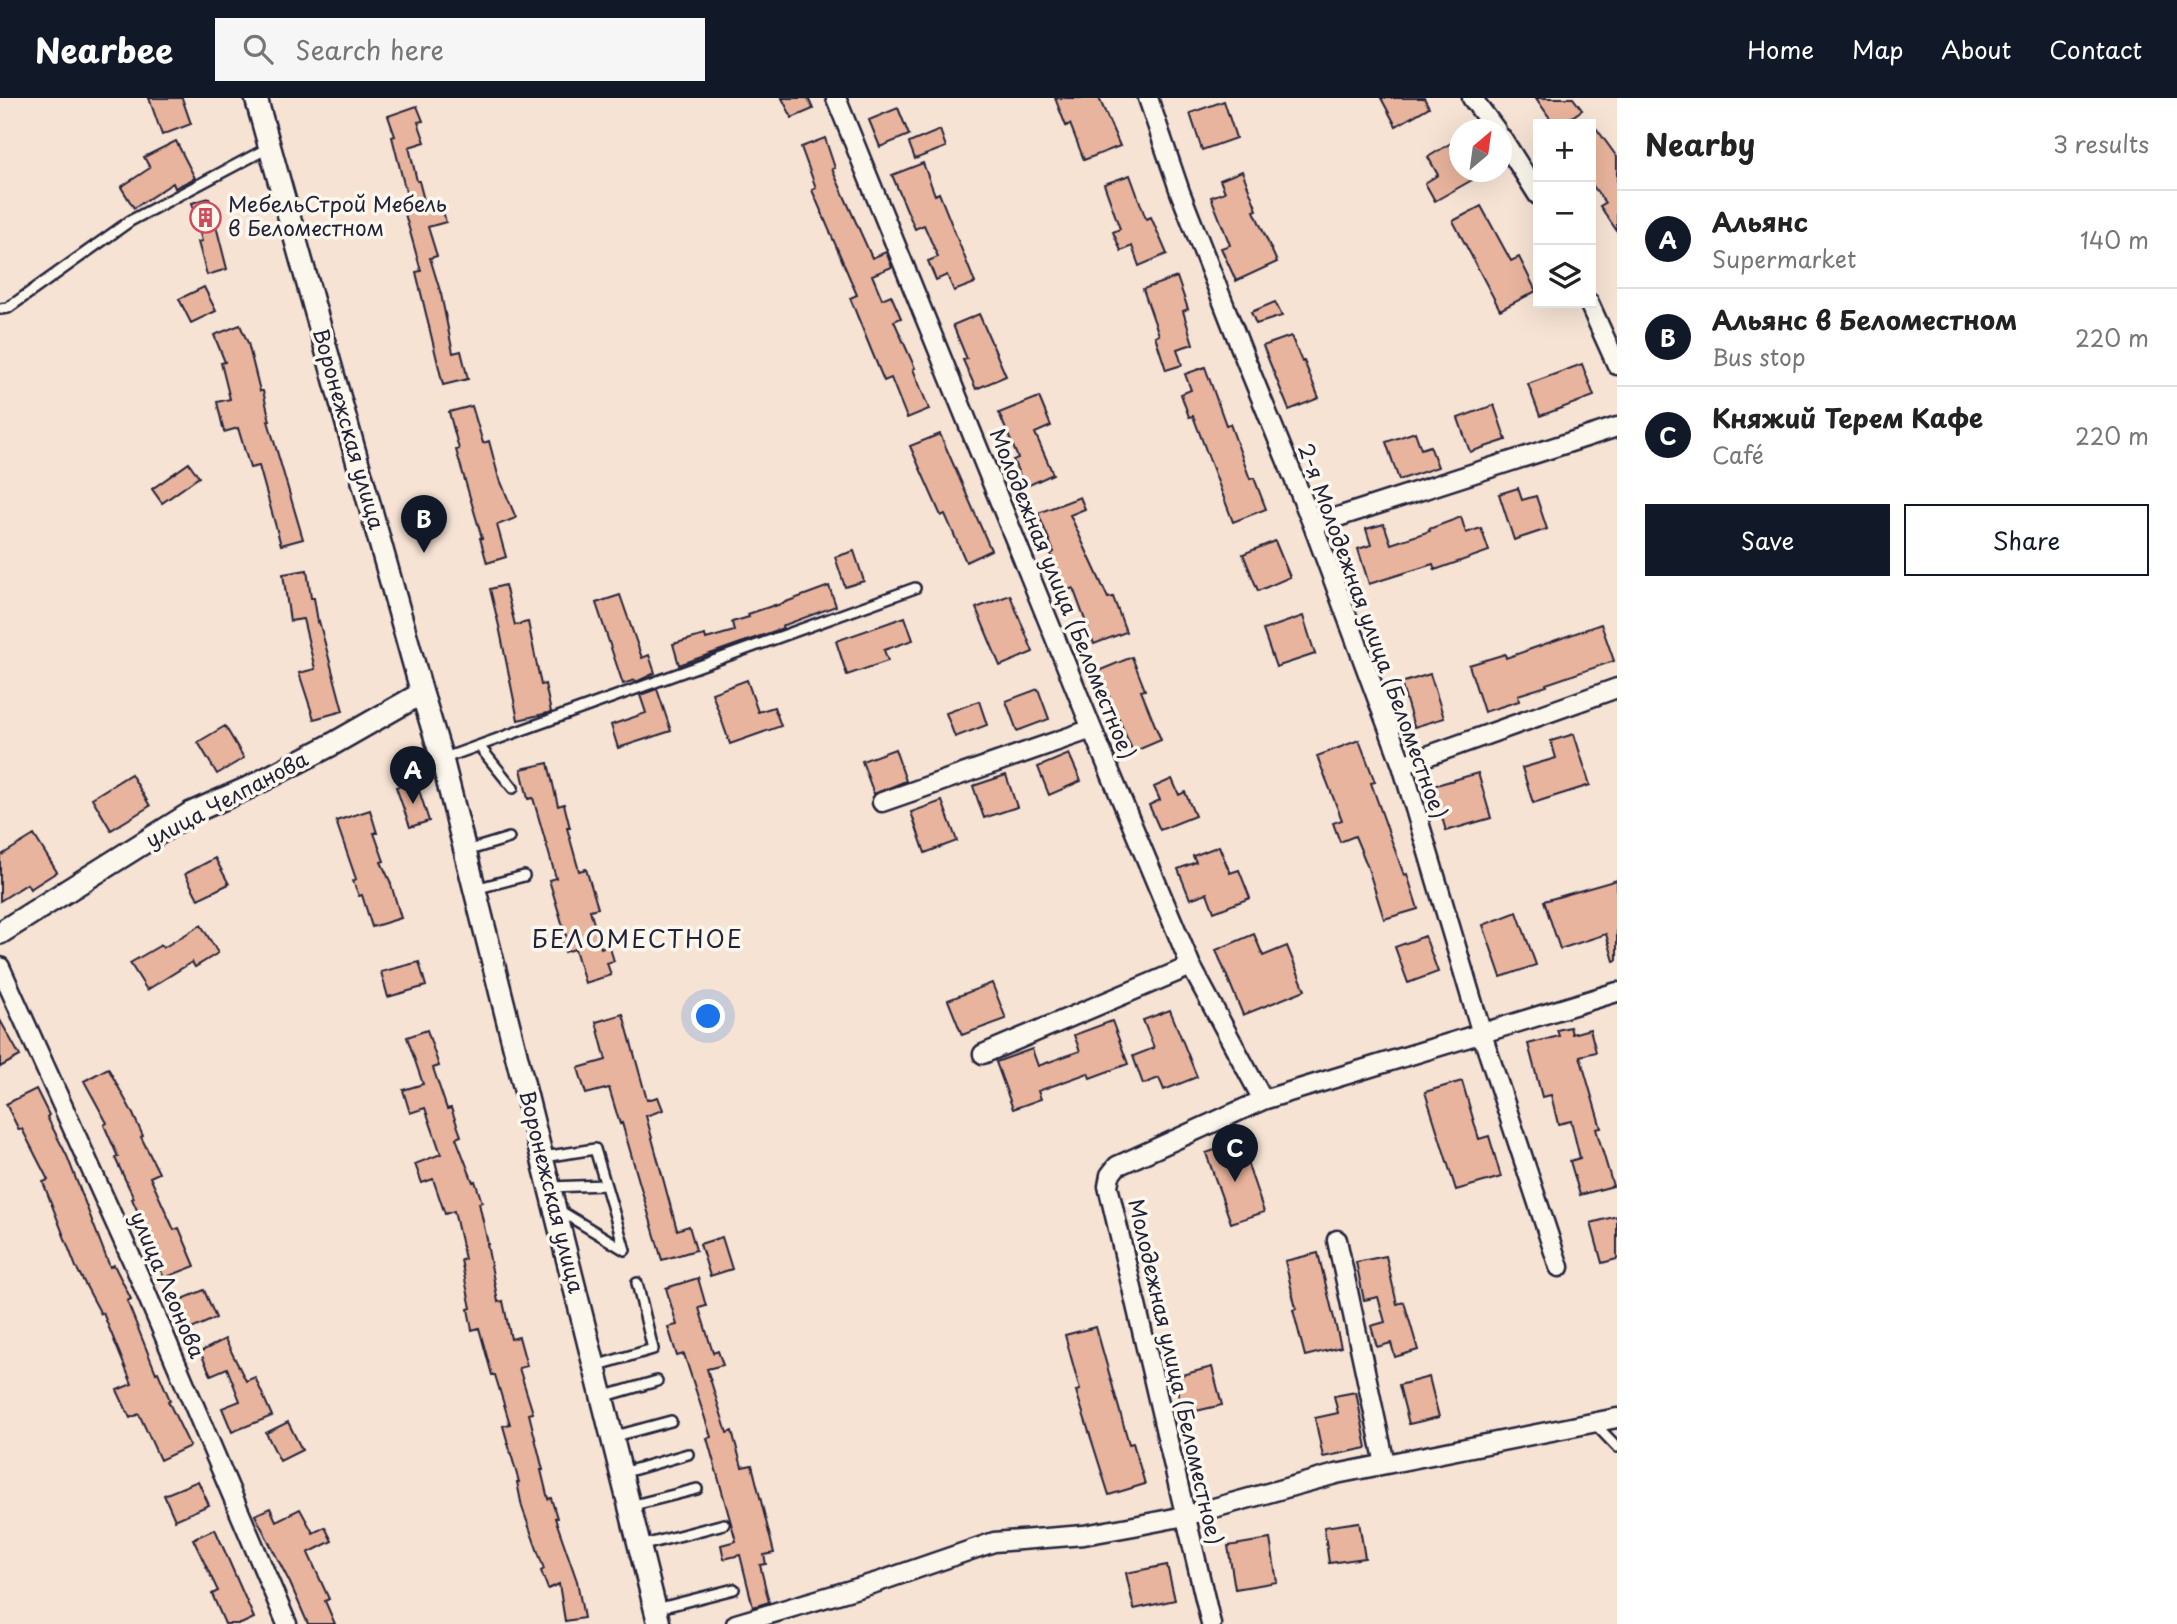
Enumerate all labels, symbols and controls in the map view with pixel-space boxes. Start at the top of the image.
search box [215,18,705,81]
text: Nearbee [35,24,173,74]
icon: search [239,30,277,68]
text: Search here [295,30,444,69]
text: Home [1747,31,1814,67]
text: Map [1852,31,1903,67]
text: About [1941,31,2011,67]
text: Contact [2049,31,2142,67]
north arrow [1449,119,1512,182]
map controls [1533,119,1596,308]
button: + [1533,119,1596,182]
text: Nearby [1645,121,1755,166]
text: 3 results [2053,126,2149,161]
button: − [1533,182,1596,245]
place label: МебельСтрой Мебель в Беломестном [228,187,447,243]
building icon: МебельСтрой Мебель в Беломестном [188,200,222,234]
text: Альянс [1712,202,1808,241]
text: A [1659,222,1677,257]
text: 140 m [2080,222,2149,257]
text: Supermarket [1712,241,1856,276]
button: layers [1533,245,1596,308]
text: Альянс в Беломестном [1712,300,2017,339]
text: B [1660,320,1676,355]
text: 220 m [2075,320,2149,355]
street label: Воронежская улица [306,324,394,534]
text: Bus stop [1712,339,1806,374]
text: Княжий Терем Кафе [1712,398,1983,437]
text: C [1659,418,1677,453]
text: 220 m [2075,418,2149,453]
street label: Молодежная улица (Беломестное) [983,423,1145,763]
text: Café [1712,437,1764,472]
street label: 2-я Молодежная улица (Беломестное) [1291,438,1457,823]
pin: B [401,495,447,553]
button: Save [1645,504,1890,576]
button: Share [1904,504,2149,576]
street label: улица Челпанова [139,742,313,855]
pin: A [390,746,436,804]
district label: БЕЛОМЕСТНОЕ [532,920,744,956]
your location [691,999,725,1033]
street label: Воронежская улица [512,1087,594,1297]
pin: C [1212,1124,1258,1182]
street label: Молодежная улица (Беломестное) [1122,1195,1232,1548]
street label: улица Леонова [123,1206,214,1363]

